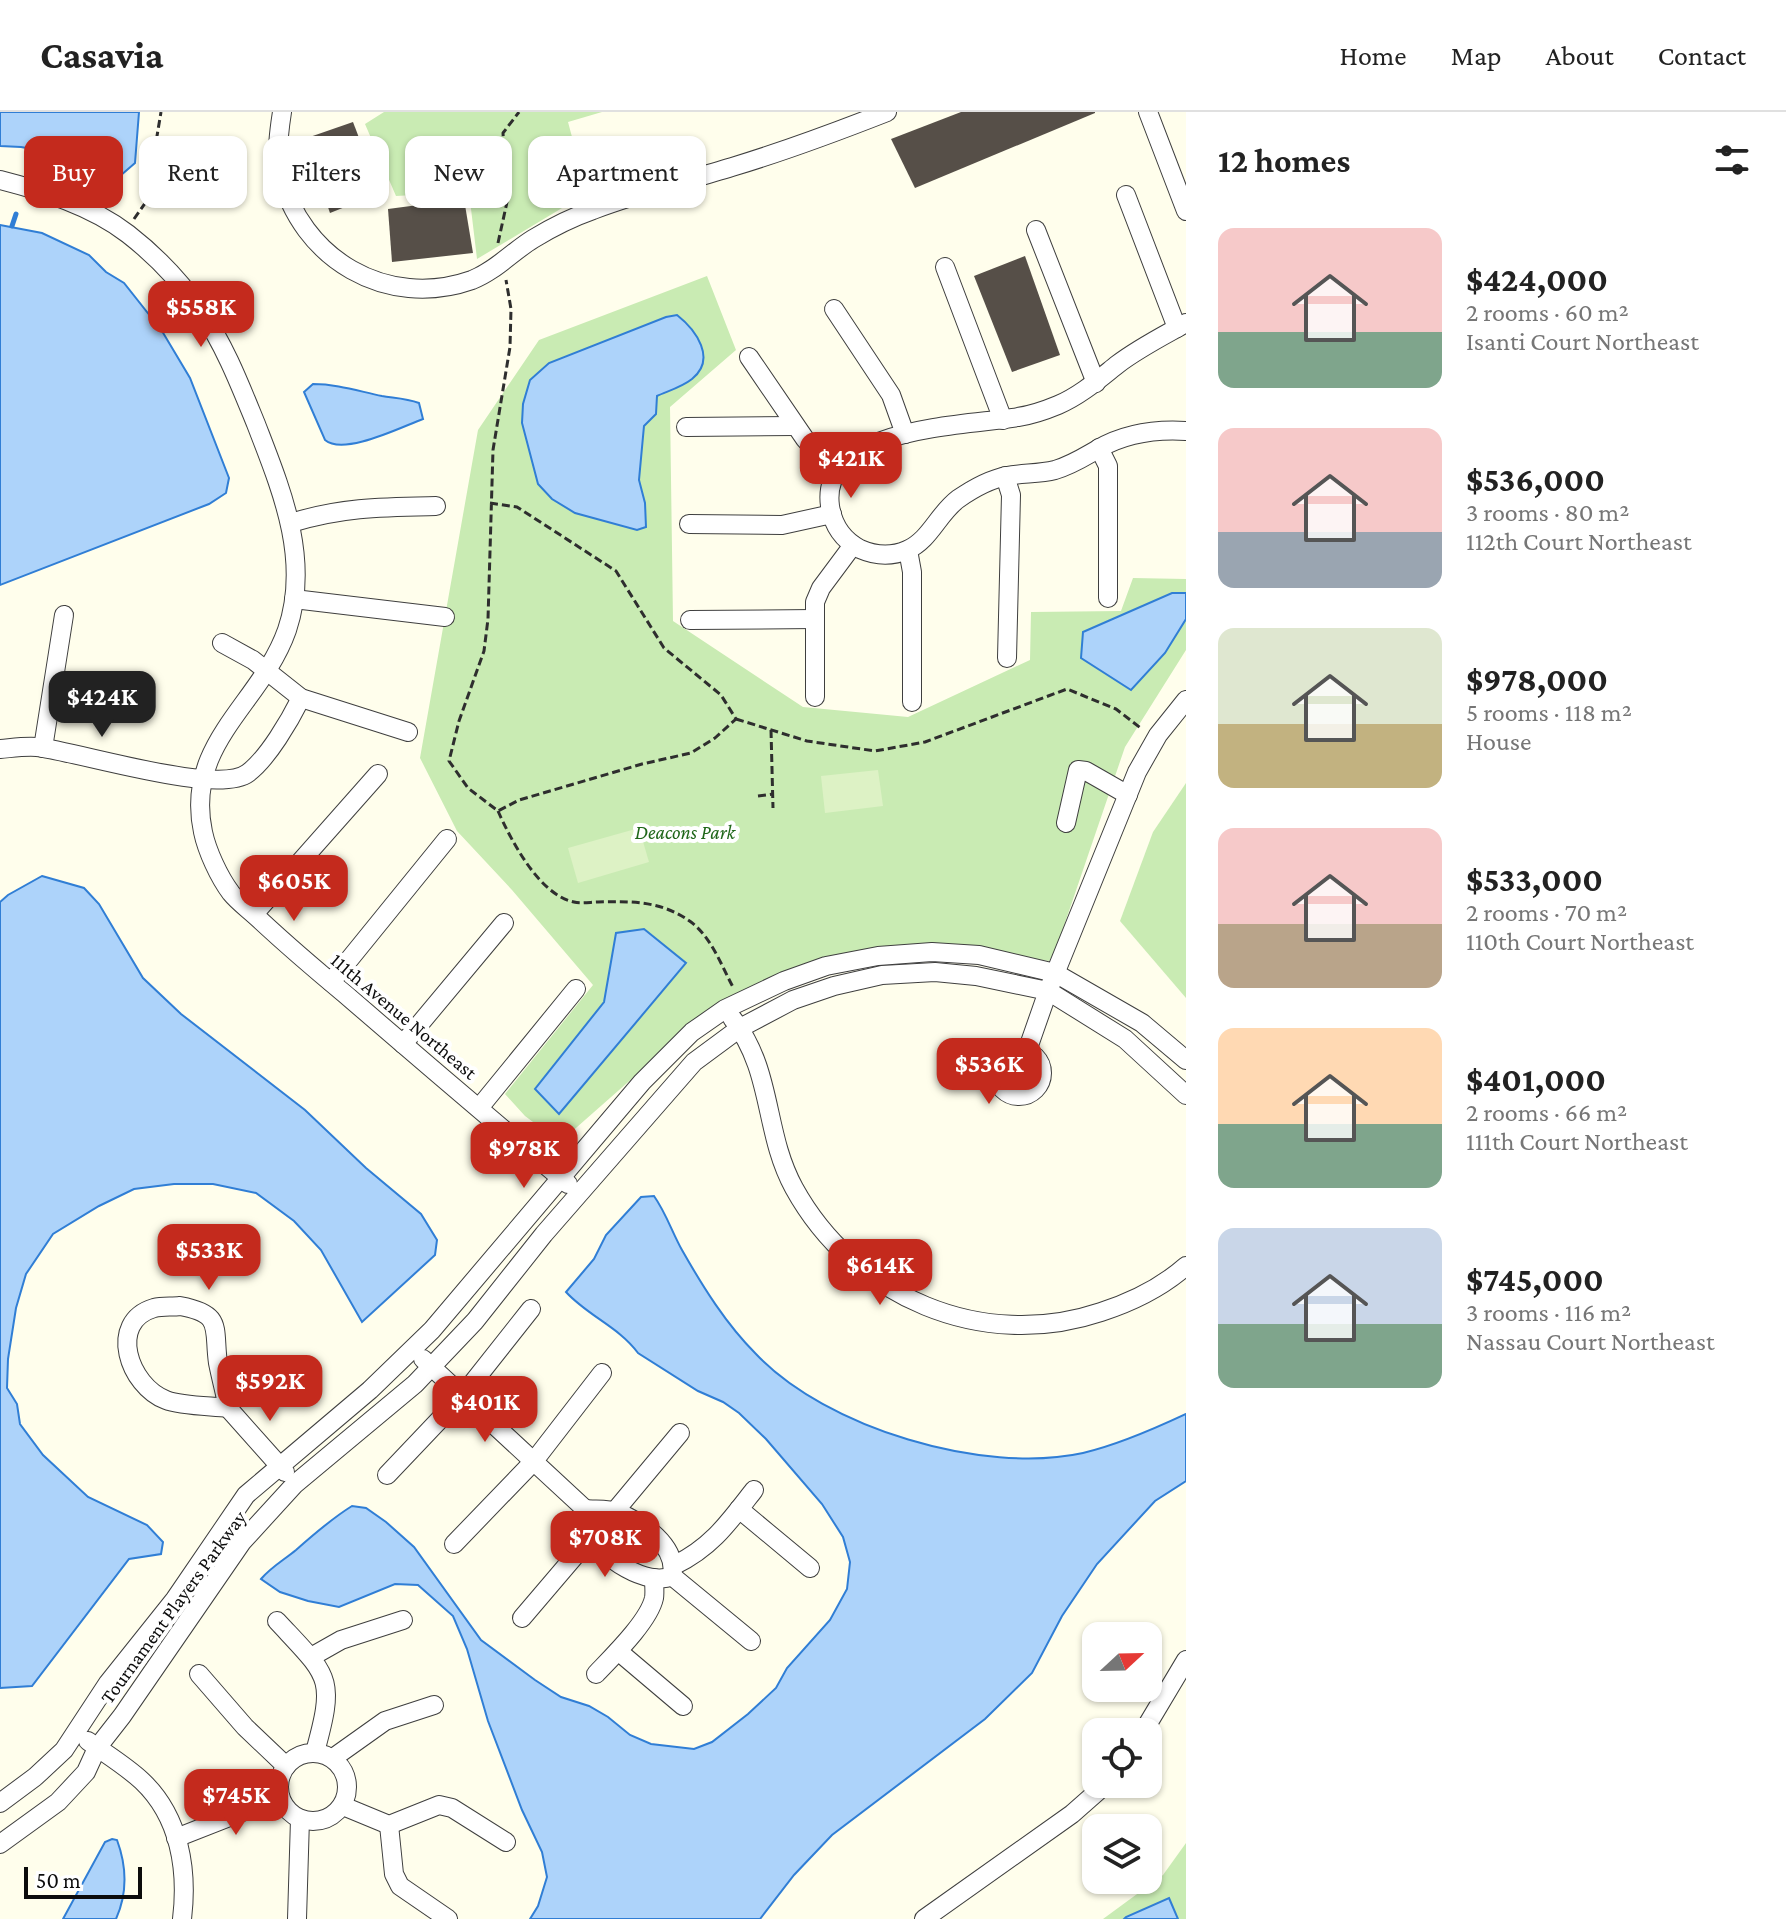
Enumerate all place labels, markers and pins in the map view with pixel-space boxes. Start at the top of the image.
pin: $558K [145,281,257,349]
pin: $421K [795,432,907,500]
pin: $424K [46,671,158,739]
pin: $605K [238,855,350,923]
pin: $536K [933,1038,1045,1106]
pin: $978K [468,1122,580,1190]
pin: $533K [153,1224,265,1292]
pin: $614K [824,1239,936,1307]
pin: $592K [214,1355,326,1423]
pin: $401K [429,1376,541,1444]
pin: $708K [549,1511,661,1579]
pin: $745K [180,1769,292,1837]

